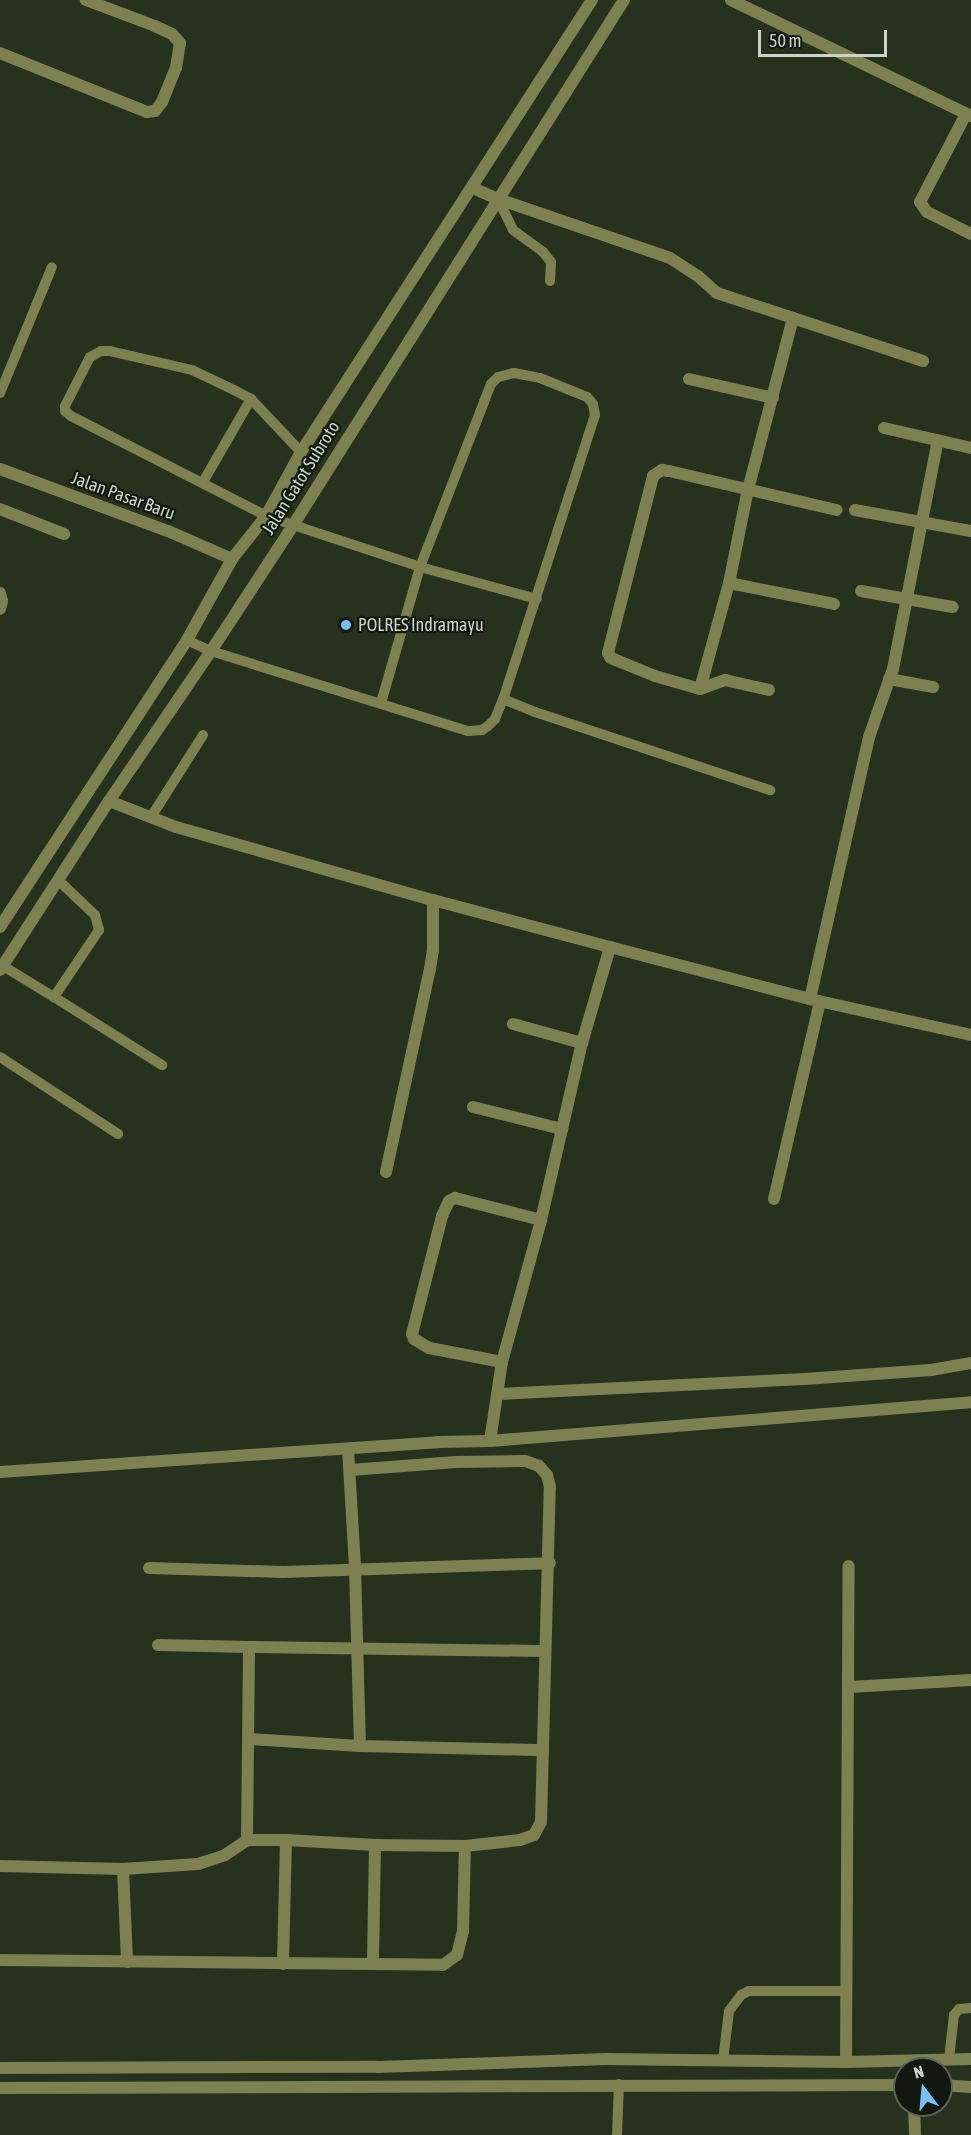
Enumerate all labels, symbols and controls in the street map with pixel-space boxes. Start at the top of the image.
scale bar [761,18,890,56]
text: 50 m [769,30,801,51]
street label: Jalan Gatot Subroto [258,417,344,539]
street label: Jalan Pasar Baru [68,467,178,525]
place label: POLRES Indramayu [358,614,484,636]
marker: POLRES Indramayu [339,618,353,632]
north arrow [893,2057,953,2117]
text: N [912,2062,926,2082]

